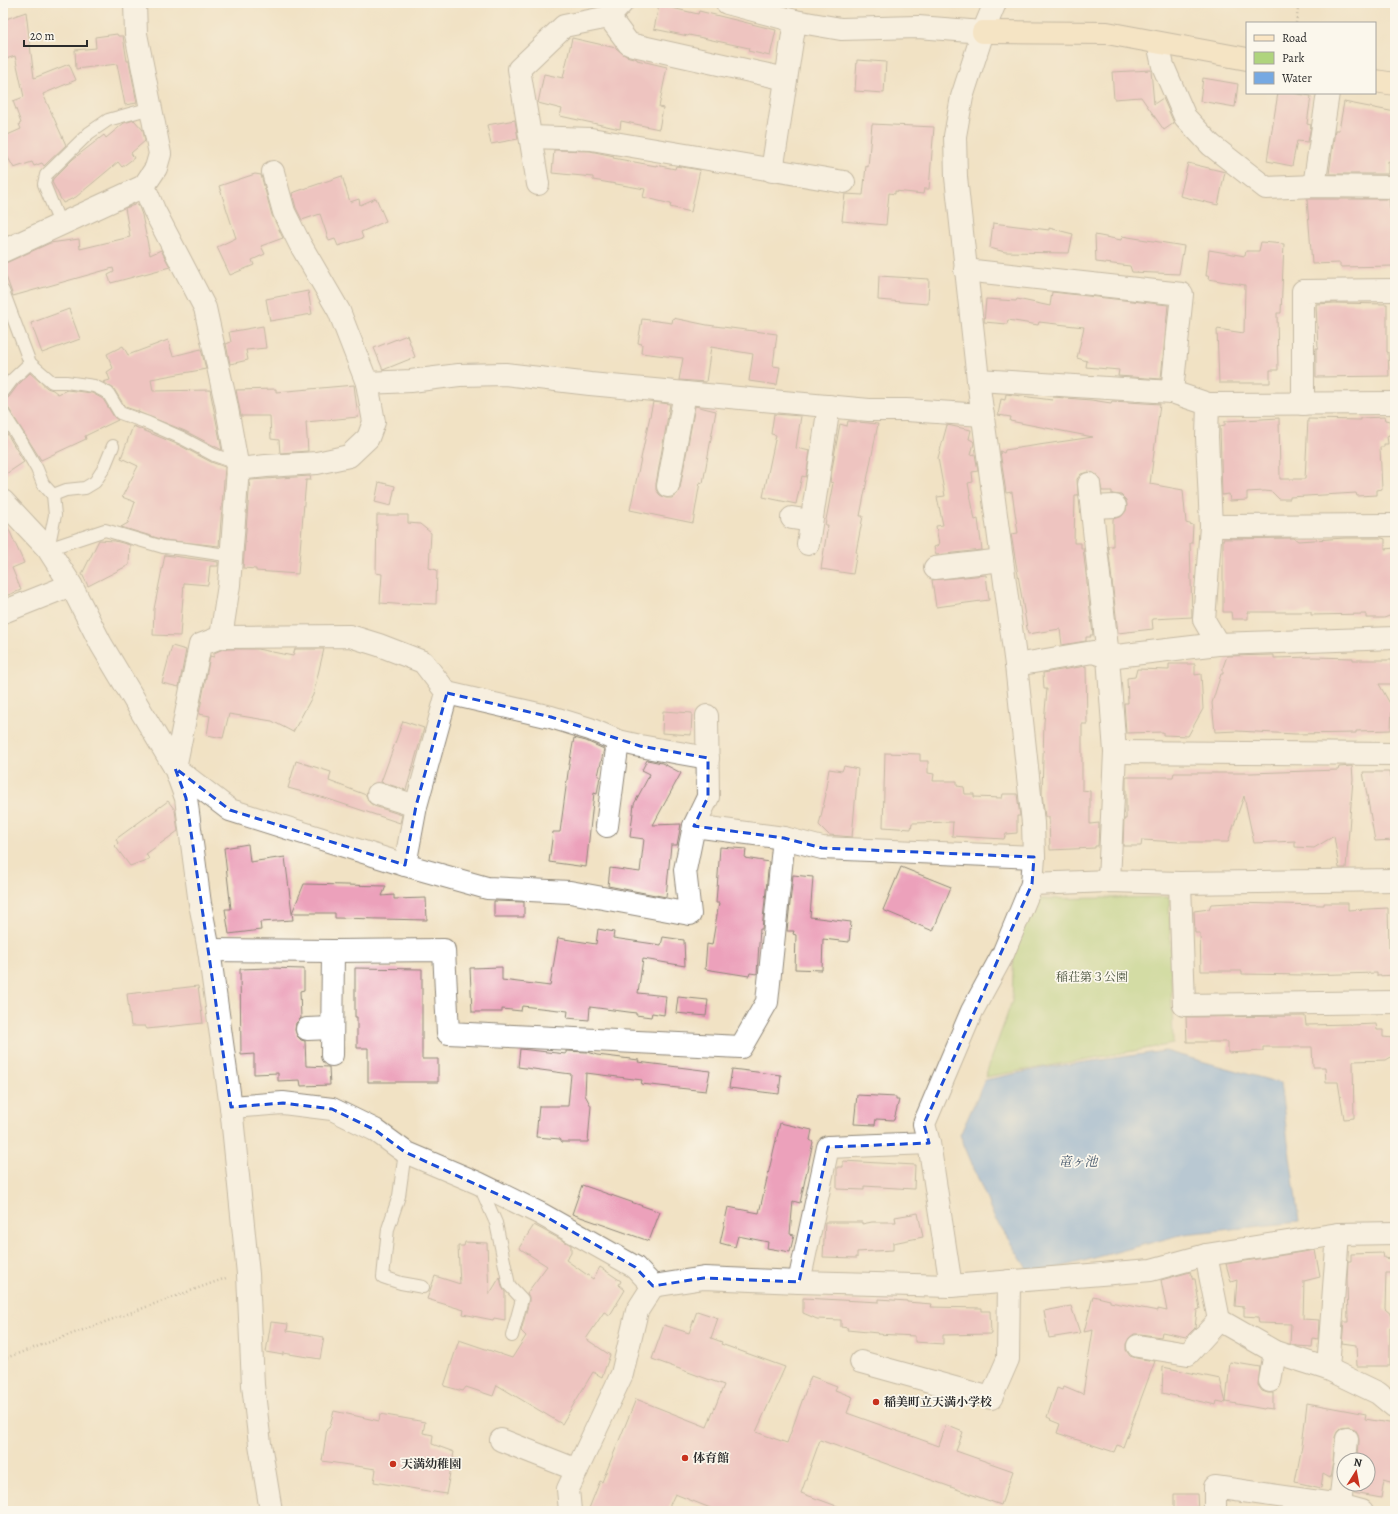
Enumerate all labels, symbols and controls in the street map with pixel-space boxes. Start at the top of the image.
scale bar [24,22,87,48]
legend [1246,22,1376,94]
text: 20 m [30,28,54,44]
text: Road [1282,30,1308,46]
text: Park [1282,50,1305,66]
text: Water [1281,70,1312,86]
park label: 稲荘第３公園 [1056,969,1128,985]
water label: 竜ヶ池 [1058,1153,1099,1170]
place label: 稲美町立天満小学校 [884,1394,992,1410]
marker: 稲美町立天満小学校 [871,1397,881,1407]
place label: 体育館 [693,1450,729,1466]
north arrow [1336,1452,1376,1492]
marker: 体育館 [680,1453,690,1463]
text: N [1352,1455,1363,1471]
place label: 天満幼稚園 [401,1456,461,1472]
marker: 天満幼稚園 [388,1459,398,1469]

